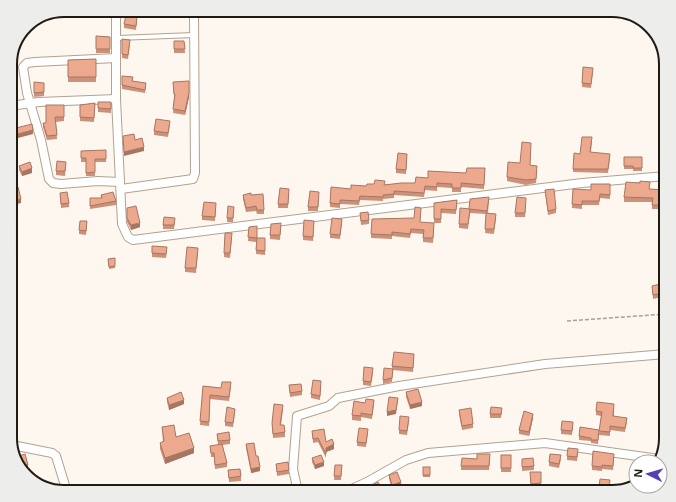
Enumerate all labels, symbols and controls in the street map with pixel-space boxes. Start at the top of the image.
north arrow [628,454,668,494]
text: N [630,468,645,478]

